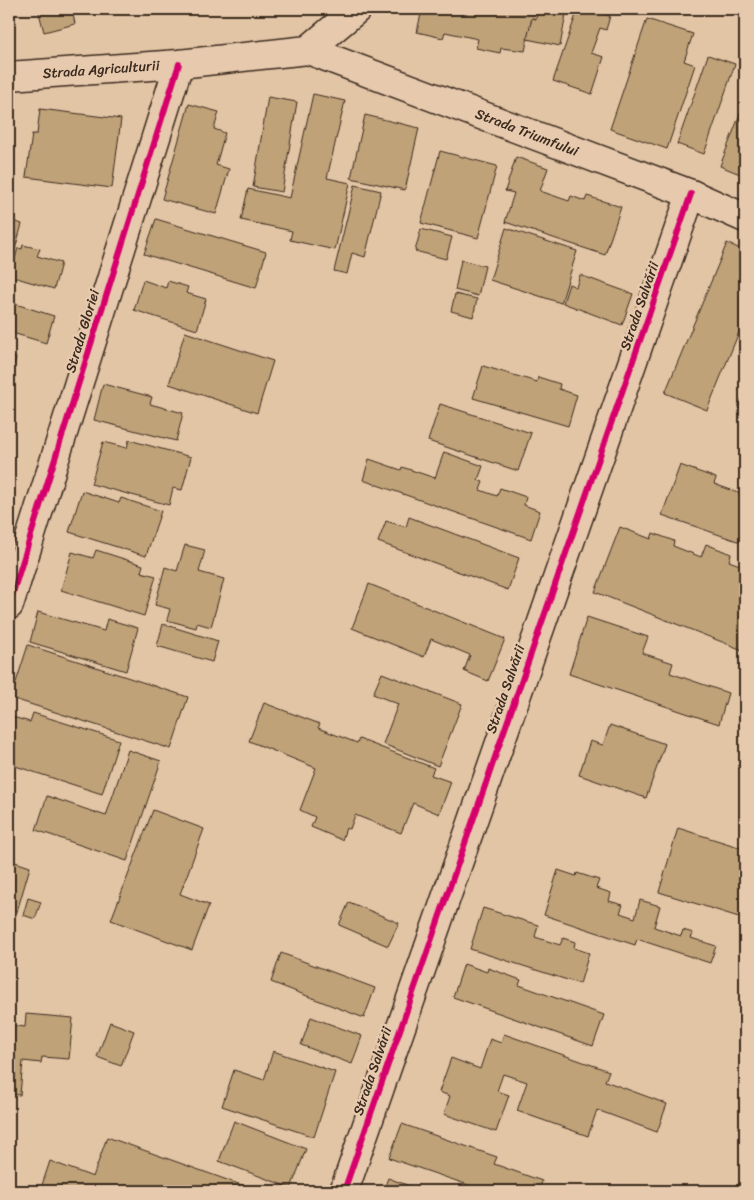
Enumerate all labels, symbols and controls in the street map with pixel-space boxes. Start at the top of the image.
street label: Strada Agriculturii [42,53,161,86]
street label: Strada Triumfului [471,101,583,164]
street label: Strada Salvării [613,257,667,354]
street label: Strada Gloriei [58,285,107,376]
street label: Strada Salvării [479,640,533,737]
street label: Strada Salvării [346,1022,400,1119]

